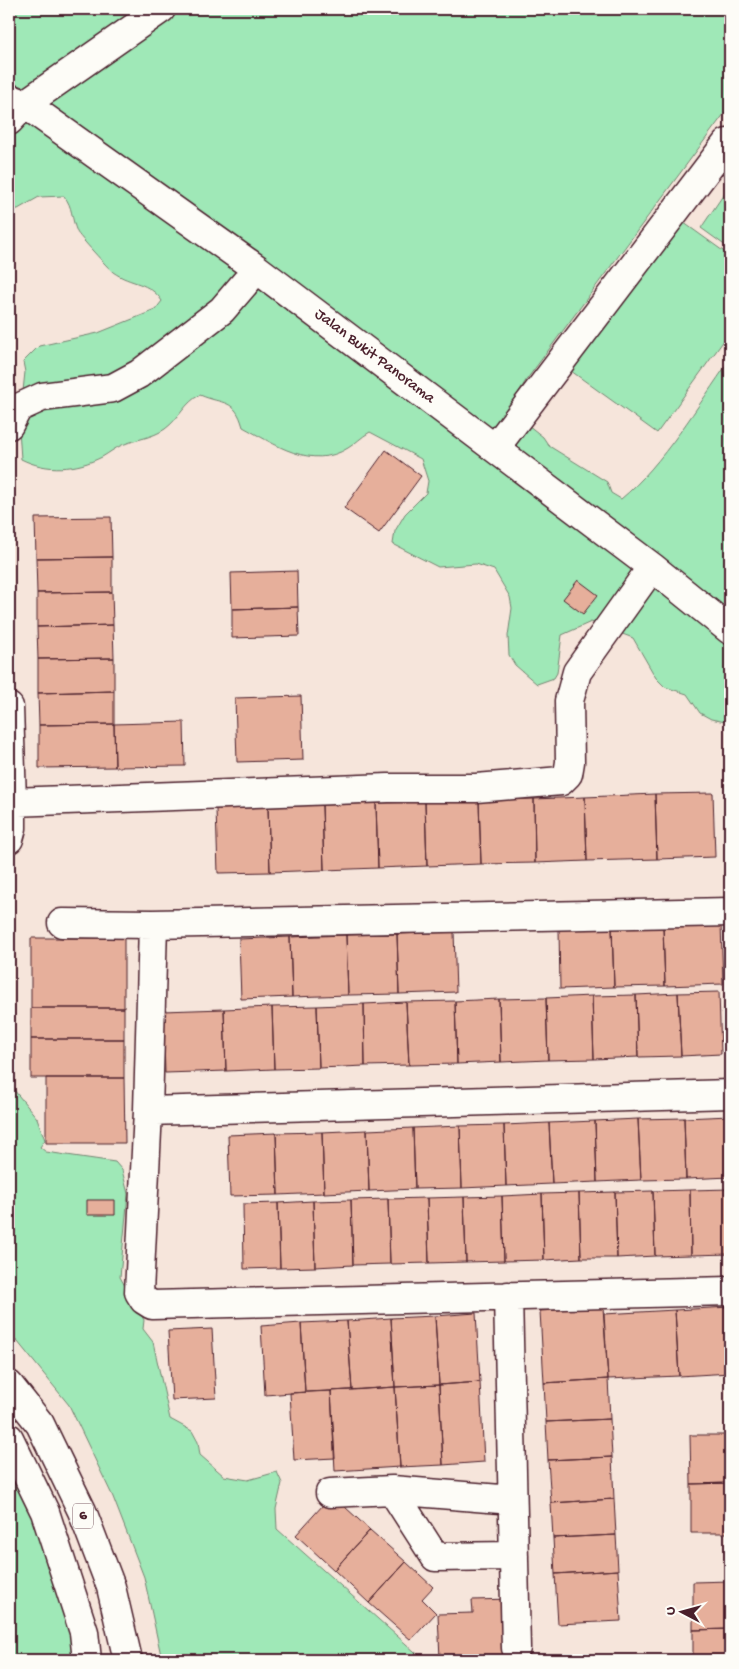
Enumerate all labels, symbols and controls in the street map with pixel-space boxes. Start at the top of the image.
street label: Jalan Bukit Panorama [310,305,439,409]
road number: 6 [73,1504,93,1528]
north arrow [656,1586,706,1636]
text: U [663,1606,680,1616]

